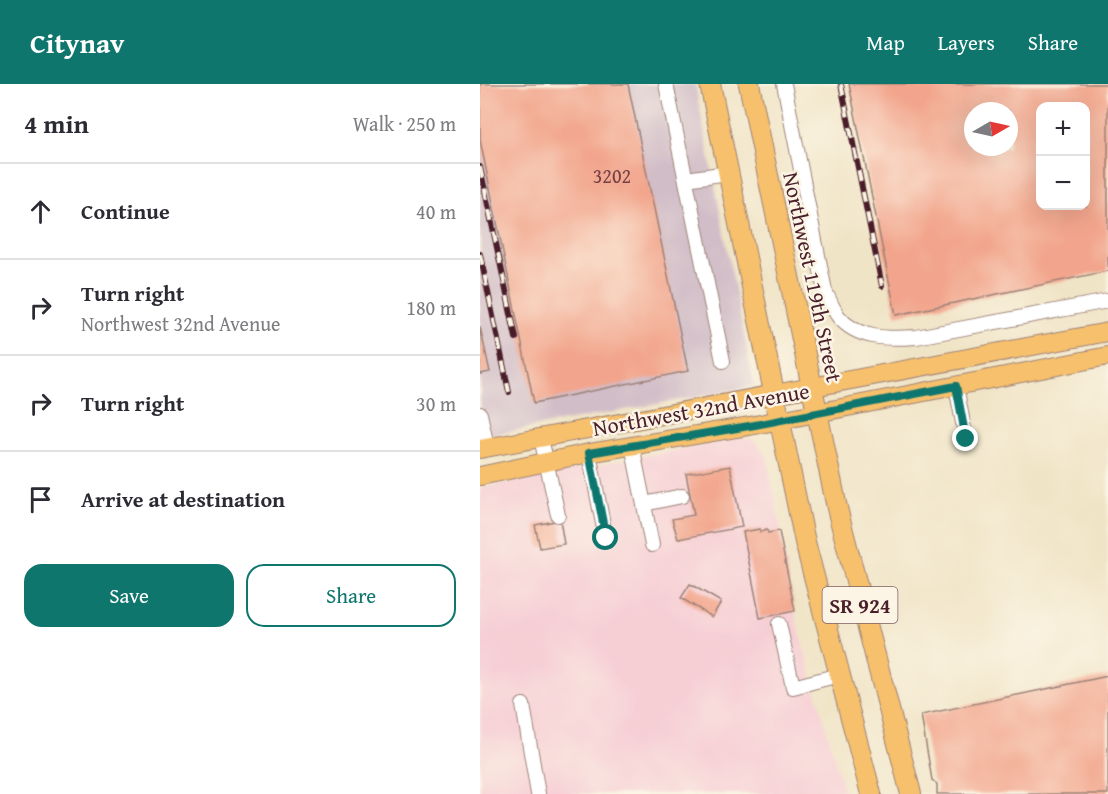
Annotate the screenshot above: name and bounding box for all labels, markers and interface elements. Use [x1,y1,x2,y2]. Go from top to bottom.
text: Citynav [30,22,124,63]
text: Map [866,27,905,58]
text: Layers [938,27,995,58]
text: Share [1028,27,1078,58]
north arrow [964,102,1018,156]
map controls [1036,102,1090,210]
button: + [1036,102,1090,156]
text: 4 min [24,104,89,143]
text: Walk · 250 m [353,109,456,138]
button: − [1036,156,1090,210]
house number: 3202 [593,161,631,190]
street label: Northwest 119th Street [775,169,851,385]
icon: ahead [24,195,57,228]
text: Continue [81,195,170,227]
text: 40 m [416,197,456,226]
text: Turn right [81,277,184,309]
icon: right [24,291,57,324]
text: 180 m [406,293,456,322]
text: Northwest 32nd Avenue [81,309,280,338]
street label: Northwest 32nd Avenue [590,374,812,444]
icon: right [24,387,57,420]
text: Turn right [81,387,184,419]
text: 30 m [416,389,456,418]
route end [952,425,978,451]
icon: arrive [24,483,57,516]
text: Arrive at destination [81,483,285,515]
route start [592,524,618,550]
button: Save [24,564,234,627]
button: Share [246,564,456,627]
road number: SR 924 [822,587,898,623]

